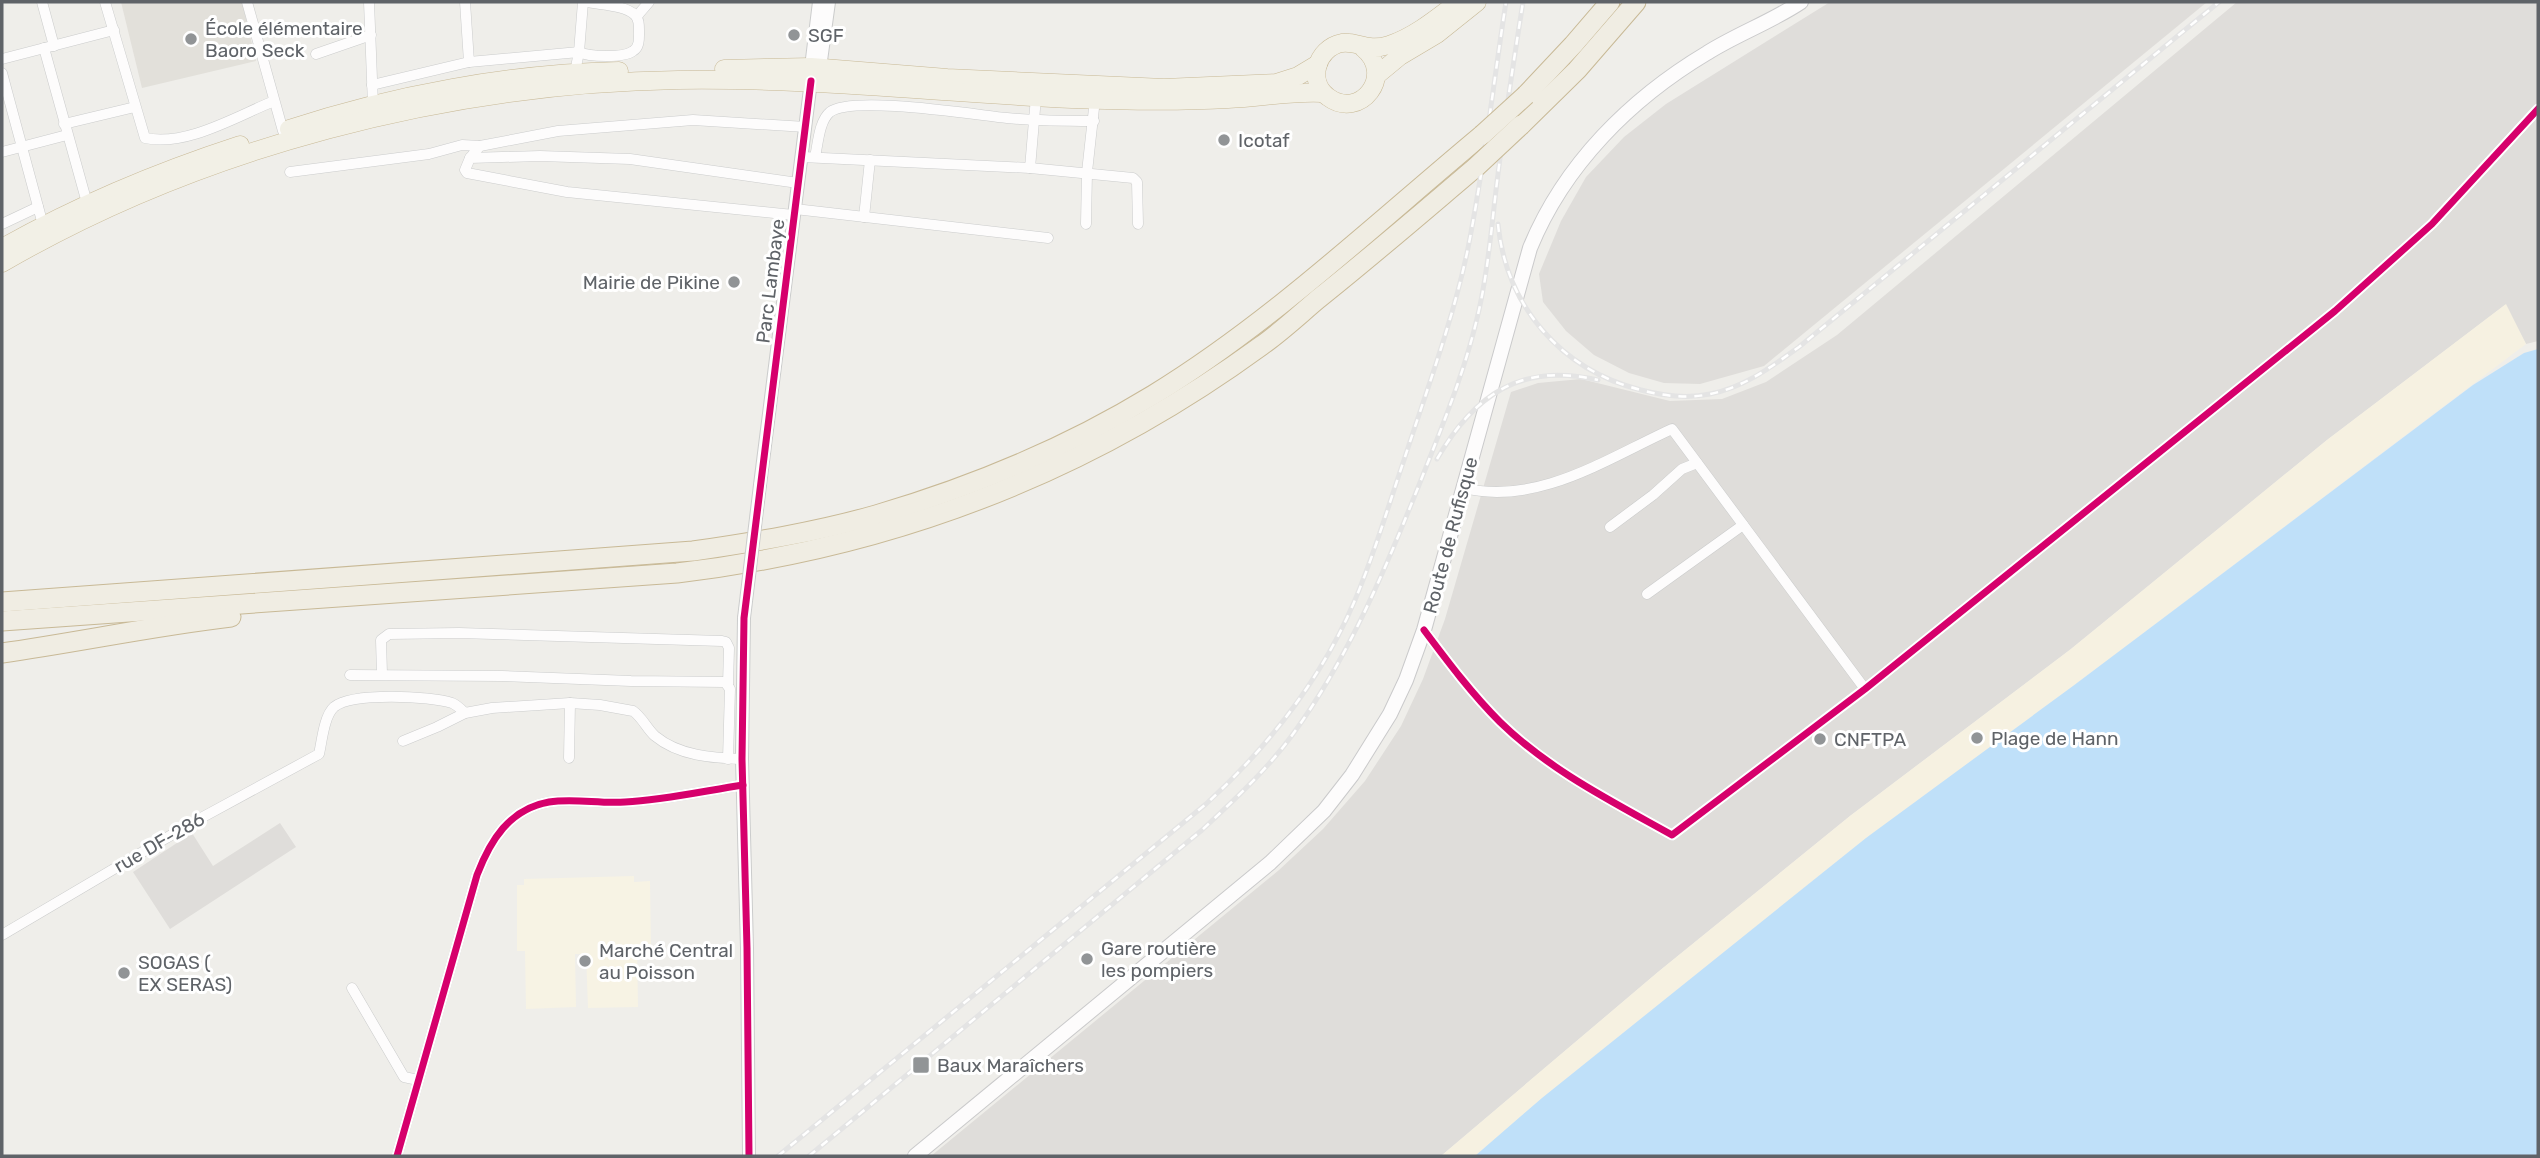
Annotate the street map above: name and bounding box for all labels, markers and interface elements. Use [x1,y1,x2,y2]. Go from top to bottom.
place label: École élémentaire Baoro Seck [205,17,363,62]
place label: SGF [808,24,844,47]
marker: SGF [786,27,802,43]
marker: École élémentaire Baoro Seck [183,31,199,47]
place label: Icotaf [1238,129,1290,152]
marker: Icotaf [1216,132,1232,148]
street label: Parc Lambaye [751,218,790,345]
place label: Mairie de Pikine [583,271,720,294]
marker: Mairie de Pikine [726,274,742,290]
street label: Route de Rufisque [1418,454,1482,616]
place label: Plage de Hann [1991,727,2119,750]
place label: CNFTPA [1834,728,1906,751]
marker: Plage de Hann [1969,730,1985,746]
marker: CNFTPA [1812,731,1828,747]
street label: rue DF-286 [110,807,209,878]
place label: Gare routière les pompiers [1101,937,1216,982]
place label: Marché Central au Poisson [599,939,733,984]
place label: SOGAS ( EX SERAS) [138,951,232,996]
marker: Gare routière les pompiers [1079,951,1095,967]
marker: Marché Central au Poisson [577,953,593,969]
marker: SOGAS ( EX SERAS) [116,965,132,981]
place label: Baux Maraîchers [937,1054,1084,1077]
marker: Baux Maraîchers [911,1055,931,1075]

